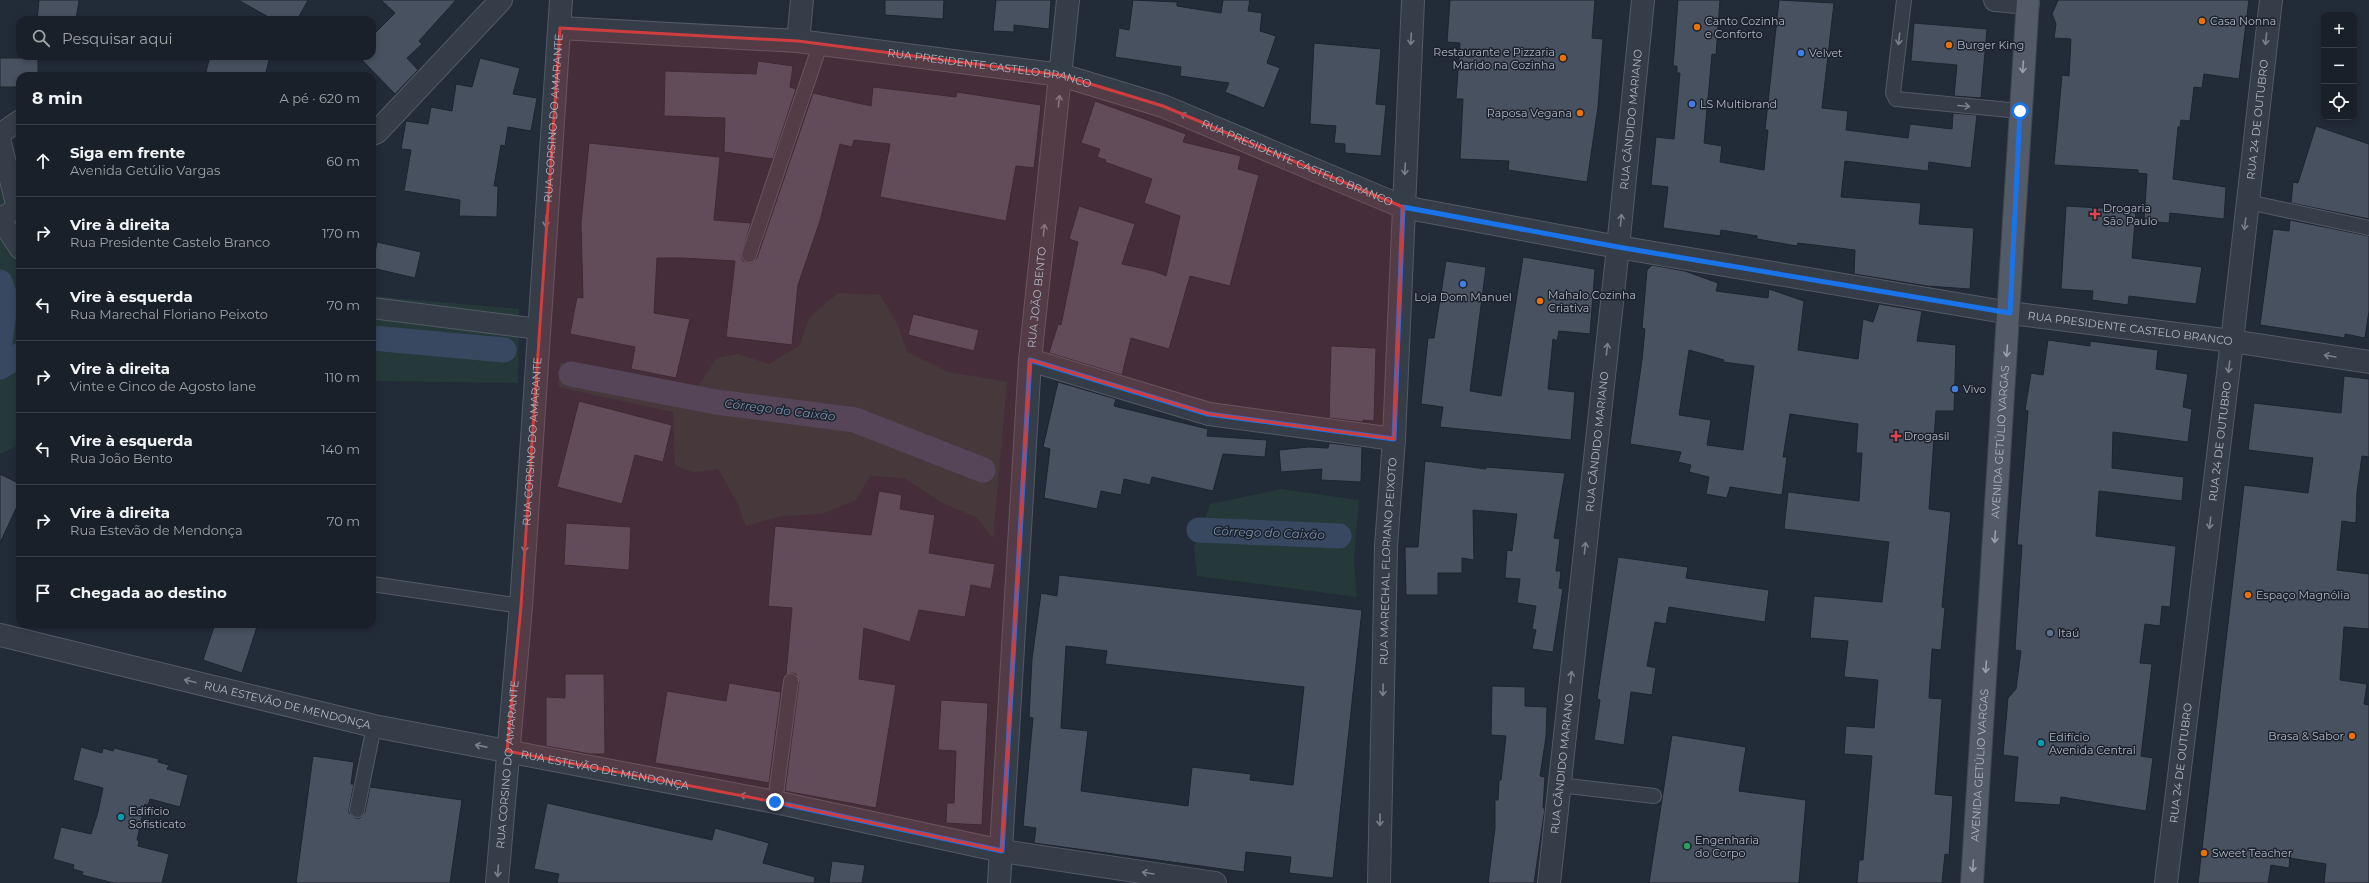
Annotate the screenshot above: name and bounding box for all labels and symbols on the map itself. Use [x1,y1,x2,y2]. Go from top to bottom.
place label: Canto Cozinha e Conforto [1705,14,1785,41]
place label: Casa Nonna [2210,14,2276,28]
marker: Casa Nonna [2197,16,2207,26]
marker: Canto Cozinha e Conforto [1692,22,1702,32]
one-way arrow [1408,32,1415,45]
one-way arrow [1895,32,1903,45]
one-way arrow [2262,32,2270,45]
street label: RUA CORSINO DO AMARANTE [541,33,566,203]
place label: Burger King [1957,38,2024,52]
marker: Burger King [1944,40,1954,50]
place label: Restaurante e Pizzaria Marido na Cozinha [1433,45,1555,72]
street label: RUA PRESIDENTE CASTELO BRANCO [887,46,1093,91]
place label: Velvet [1809,46,1843,60]
street label: RUA CÂNDIDO MARIANO [1617,48,1645,190]
marker: Velvet [1796,48,1806,58]
marker: Restaurante e Pizzaria Marido na Cozinha [1558,53,1568,63]
street label: RUA 24 DE OUTUBRO [2244,59,2271,180]
one-way arrow [2020,60,2027,73]
one-way arrow [1055,94,1062,107]
place label: LS Multibrand [1700,97,1777,111]
marker: LS Multibrand [1687,99,1697,109]
one-way arrow [1957,102,1970,110]
route start [2011,102,2029,120]
place label: Raposa Vegana [1487,106,1572,120]
marker: Raposa Vegana [1575,108,1585,118]
one-way arrow [1181,112,1193,119]
street label: RUA PRESIDENTE CASTELO BRANCO [1200,116,1395,209]
one-way arrow [1401,162,1408,175]
place label: Drogaria São Paulo [2103,201,2158,228]
marker: Drogaria São Paulo [2090,209,2100,219]
one-way arrow [543,214,550,227]
one-way arrow [1617,214,1625,227]
one-way arrow [2241,217,2249,230]
one-way arrow [1040,224,1048,237]
street label: RUA JOÃO BENTO [1024,246,1049,349]
marker: Loja Dom Manuel [1458,279,1468,289]
place label: Mahalo Cozinha Criativa [1548,288,1636,315]
place label: Loja Dom Manuel [1414,290,1512,304]
marker: Mahalo Cozinha Criativa [1535,296,1545,306]
street label: RUA PRESIDENTE CASTELO BRANCO [2027,308,2234,348]
one-way arrow [1603,343,1611,356]
one-way arrow [2004,345,2011,358]
one-way arrow [2324,352,2337,360]
street label: RUA CORSINO DO AMARANTE [519,357,544,526]
one-way arrow [2225,360,2233,373]
street label: AVENIDA GETÚLIO VARGAS [1988,365,2012,519]
street label: RUA CÂNDIDO MARIANO [1582,371,1611,513]
street label: RUA 24 DE OUTUBRO [2206,380,2234,502]
place label: Vivo [1963,382,1986,396]
marker: Vivo [1950,384,1960,394]
water label: Córrego do Caixão [724,395,837,424]
place label: Drogasil [1904,429,1950,443]
marker: Drogasil [1891,431,1901,441]
street label: RUA MARECHAL FLORIANO PEIXOTO [1377,457,1400,665]
one-way arrow [2206,517,2213,530]
water label: Córrego do Caixão [1213,523,1326,542]
one-way arrow [1991,530,1998,543]
one-way arrow [522,539,529,552]
one-way arrow [1581,542,1589,555]
place label: Espaço Magnólia [2256,588,2350,602]
marker: Espaço Magnólia [2243,590,2253,600]
place label: Itaú [2058,626,2079,640]
marker: Itaú [2045,628,2055,638]
one-way arrow [1983,660,1990,673]
one-way arrow [1567,671,1575,684]
one-way arrow [184,677,197,684]
street label: RUA ESTEVÃO DE MENDONÇA [203,678,372,732]
street label: RUA CORSINO DO AMARANTE [493,680,522,849]
one-way arrow [1379,683,1387,696]
street label: AVENIDA GETÚLIO VARGAS [1968,688,1991,842]
street label: RUA CÂNDIDO MARIANO [1547,693,1577,835]
street label: RUA 24 DE OUTUBRO [2166,702,2195,824]
place label: Brasa & Sabor [2268,729,2344,743]
place label: Edifício Avenida Central [2049,730,2136,757]
marker: Brasa & Sabor [2347,731,2357,741]
marker: Edifício Avenida Central [2036,738,2046,748]
one-way arrow [475,742,488,750]
street label: RUA ESTEVÃO DE MENDONÇA [520,747,690,793]
one-way arrow [740,792,753,800]
route end [766,793,784,811]
place label: Edifício Sofisticato [129,804,186,831]
marker: Edifício Sofisticato [116,812,126,822]
one-way arrow [1376,813,1384,826]
place label: Engenharia do Corpo [1695,833,1759,860]
marker: Engenharia do Corpo [1682,841,1692,851]
place label: Sweet Teacher [2212,846,2292,860]
marker: Sweet Teacher [2199,848,2209,858]
one-way arrow [1970,859,1977,872]
one-way arrow [494,864,501,877]
one-way arrow [1142,869,1155,877]

